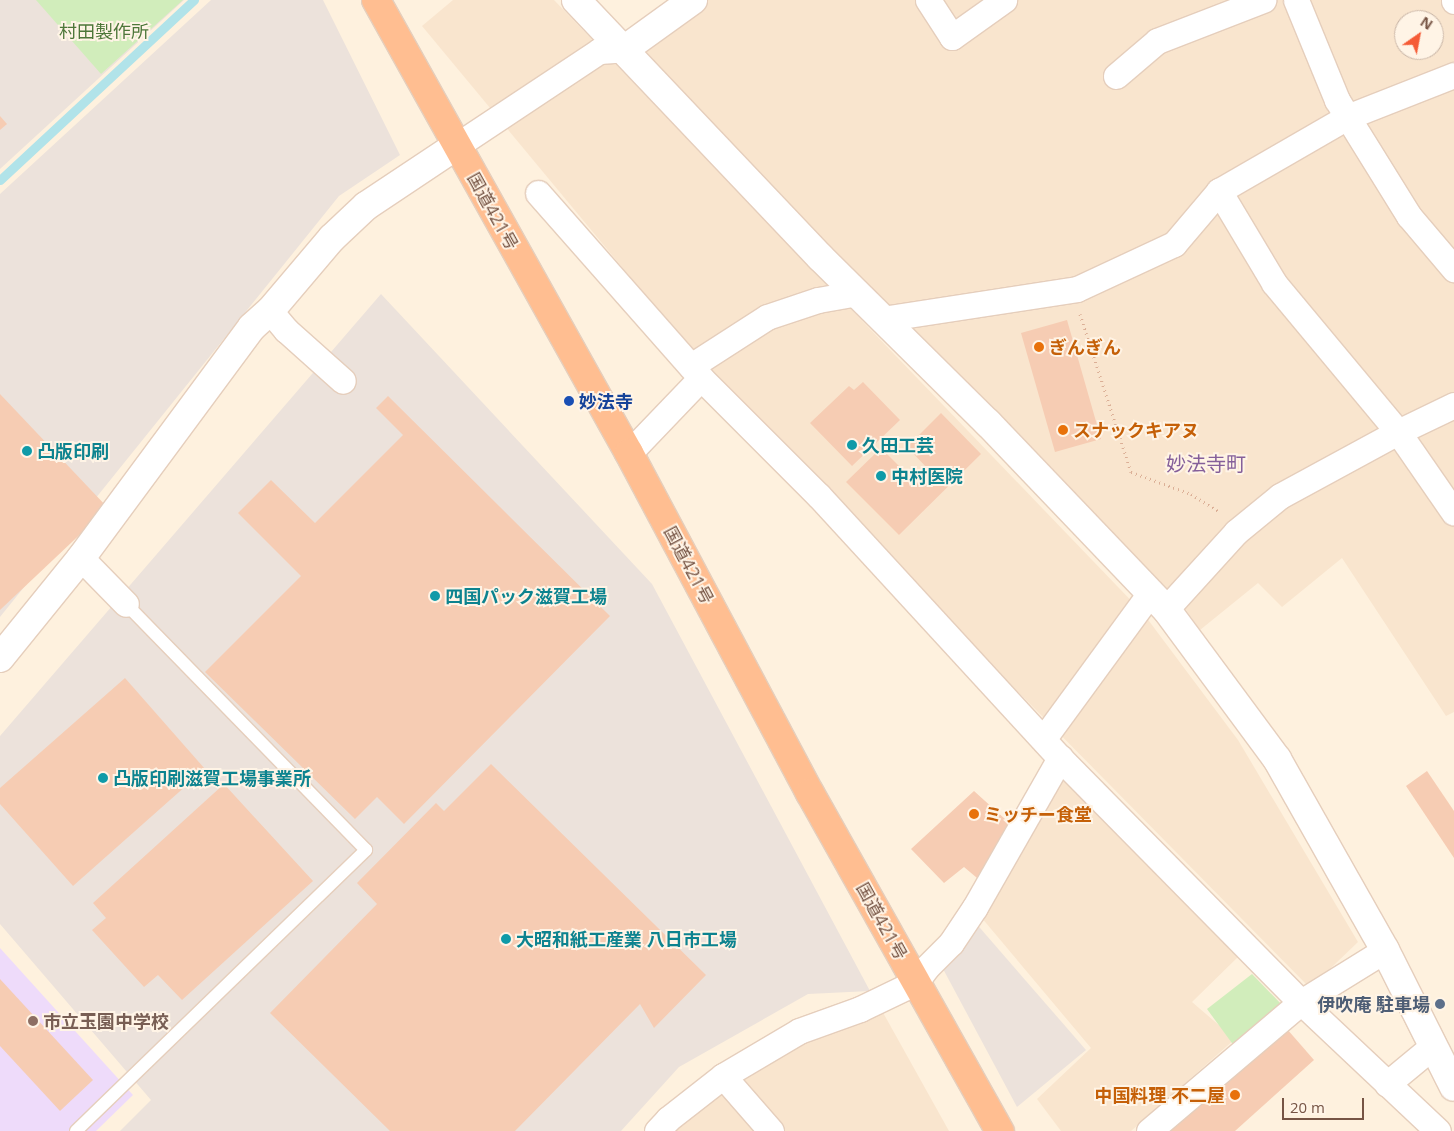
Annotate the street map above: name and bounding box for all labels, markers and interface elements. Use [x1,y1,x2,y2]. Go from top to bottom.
north arrow [1394,10,1444,60]
text: N [1417,12,1437,34]
park label: 村田製作所 [59,20,149,42]
street label: 国道421号 [463,169,523,253]
place label: ぎんぎん [1049,336,1121,358]
marker: ぎんぎん [1033,341,1045,353]
place label: 妙法寺 [579,390,633,412]
marker: 妙法寺 [563,395,575,407]
place label: スナックキアヌ [1073,419,1199,441]
marker: スナックキアヌ [1057,424,1069,436]
place label: 久田工芸 [862,434,934,456]
marker: 久田工芸 [846,439,858,451]
place label: 凸版印刷 [37,440,109,462]
marker: 凸版印刷 [21,445,33,457]
district label: 妙法寺町 [1166,451,1246,475]
place label: 中村医院 [891,465,963,487]
marker: 中村医院 [875,470,887,482]
street label: 国道421号 [660,522,718,608]
place label: 四国パック滋賀工場 [445,585,607,607]
marker: 四国パック滋賀工場 [429,590,441,602]
place label: 凸版印刷滋賀工場事業所 [113,767,311,789]
marker: 凸版印刷滋賀工場事業所 [97,772,109,784]
place label: ミッチー食堂 [984,803,1092,825]
marker: ミッチー食堂 [968,808,980,820]
street label: 国道421号 [852,879,912,963]
place label: 大昭和紙工産業 八日市工場 [516,928,737,950]
marker: 大昭和紙工産業 八日市工場 [500,933,512,945]
place label: 伊吹庵 駐車場 [1317,993,1430,1015]
marker: 伊吹庵 駐車場 [1434,998,1446,1010]
place label: 市立玉園中学校 [43,1010,169,1032]
marker: 市立玉園中学校 [27,1015,39,1027]
place label: 中国料理 不二屋 [1094,1084,1225,1106]
scale bar [1284,1088,1366,1120]
marker: 中国料理 不二屋 [1229,1089,1241,1101]
text: 20 m [1290,1097,1325,1117]

